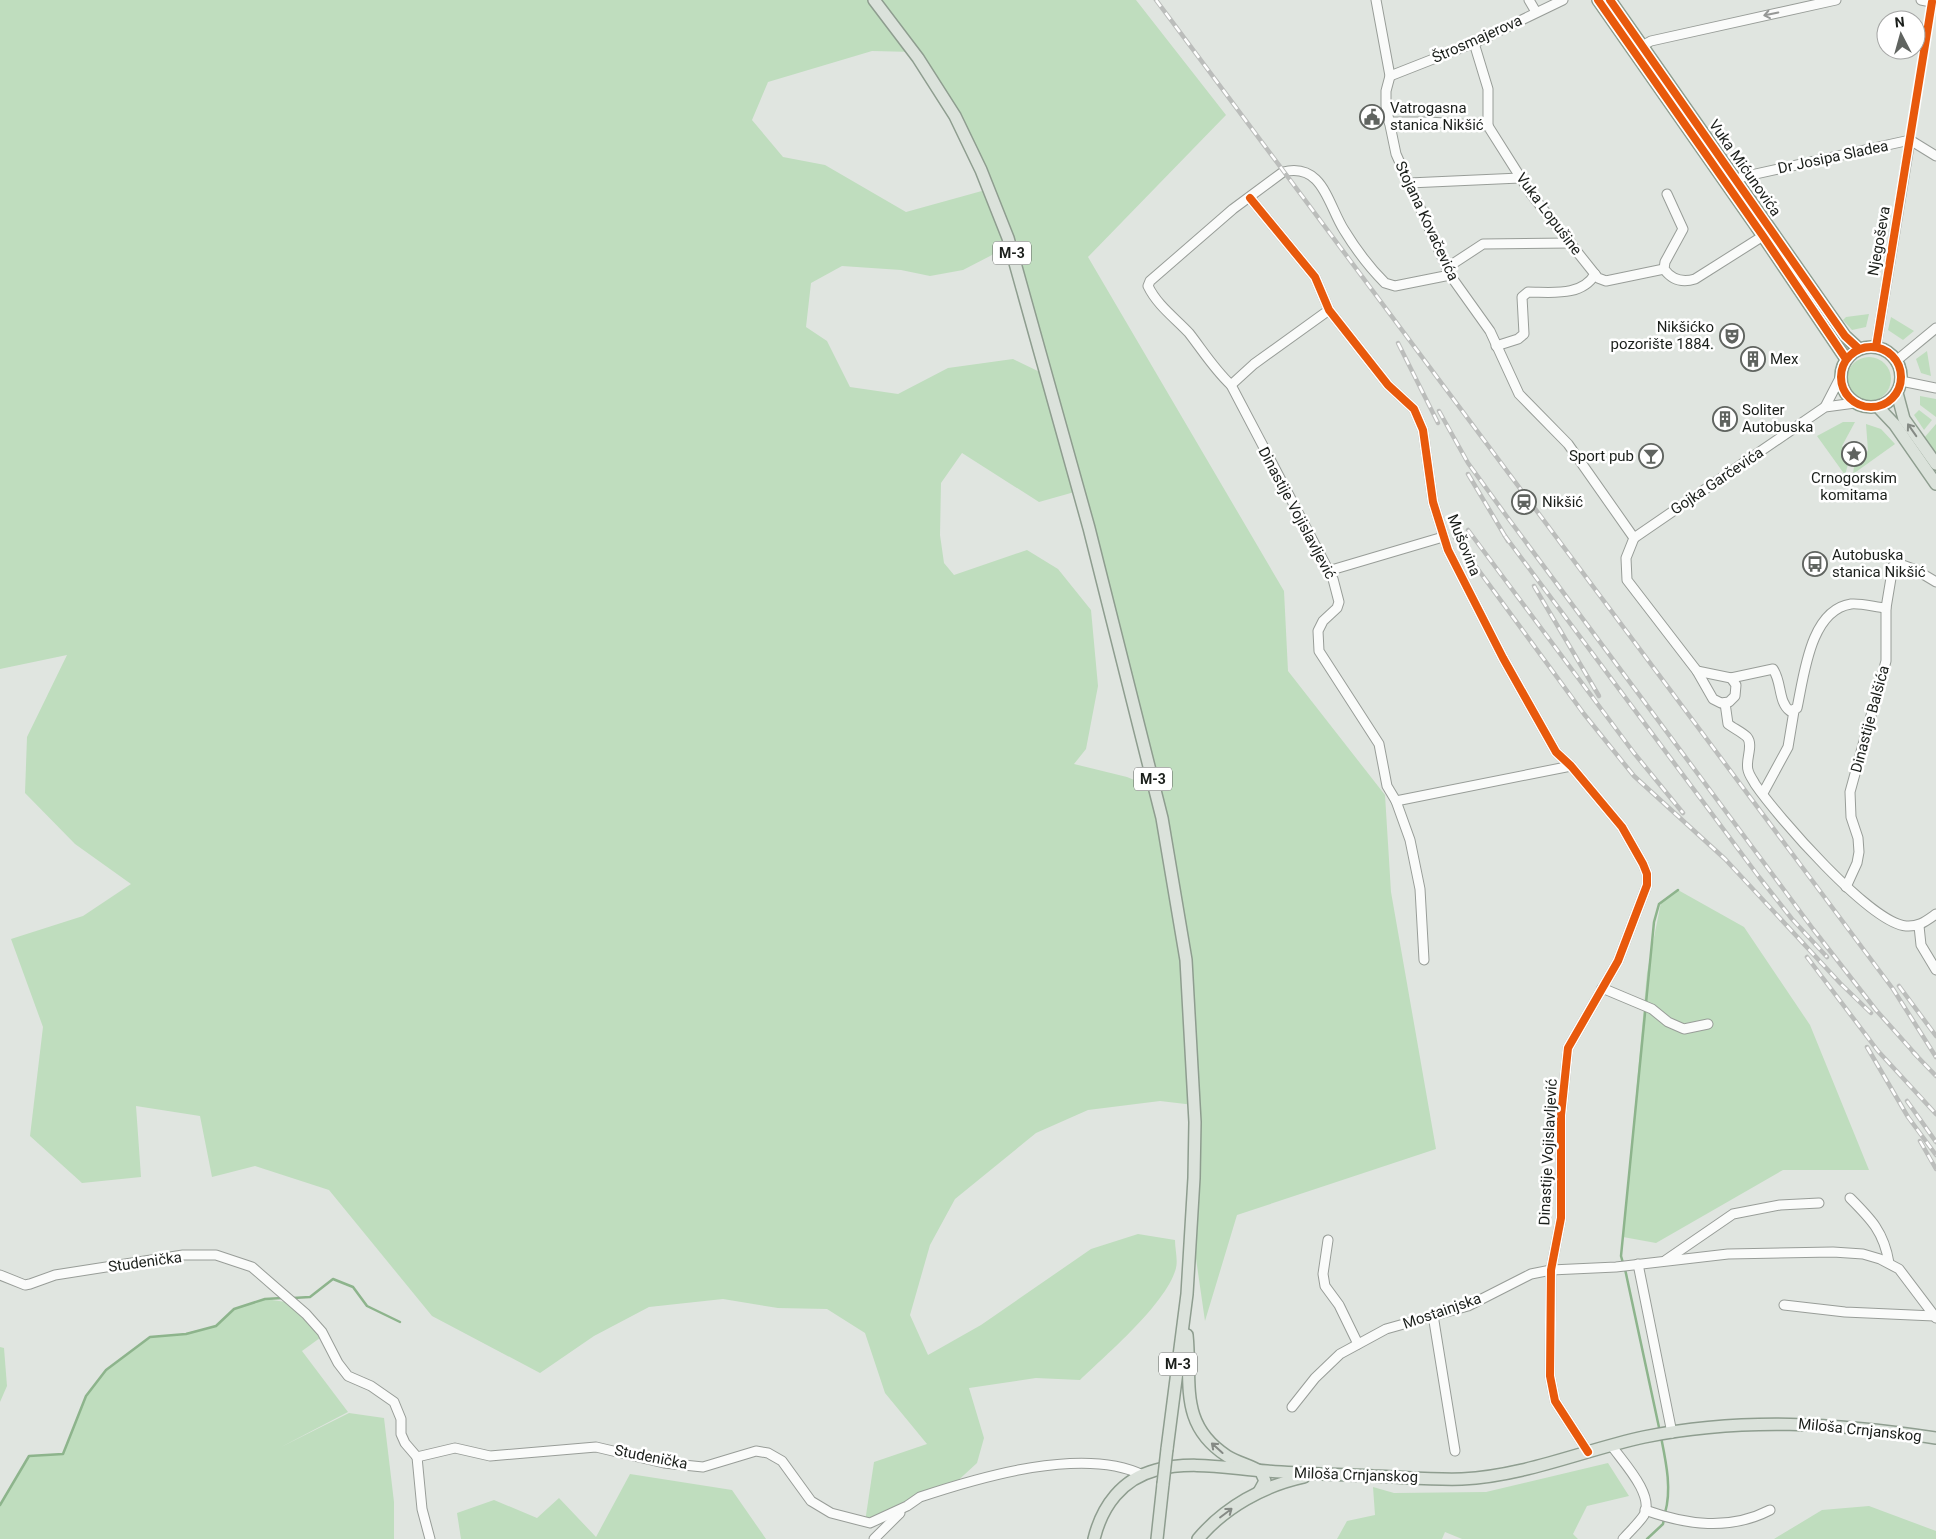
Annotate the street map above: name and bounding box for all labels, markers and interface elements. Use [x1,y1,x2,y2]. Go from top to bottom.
one-way arrow [1764,10,1780,19]
north arrow [1876,10,1926,60]
street label: Štrosmajerova [1429,11,1525,67]
text: N [1894,14,1905,31]
place label: Vatrogasna stanica Nikšić [1390,99,1484,134]
public building icon: Vatrogasna stanica Nikšić [1359,104,1385,130]
street label: Vuka Mićunovića [1705,116,1785,220]
street label: Dr Josipa Sladea [1776,137,1890,177]
street label: Stojana Kovačevića [1391,158,1463,284]
street label: Vuka Lopušine [1512,169,1586,259]
street label: Njegoševa [1864,205,1894,277]
road number: M-3 [993,242,1031,264]
place label: Nikšićko pozorište 1884. [1611,318,1714,353]
theatre icon: Nikšićko pozorište 1884. [1719,323,1745,349]
building icon: Mex [1740,346,1766,372]
place label: Mex [1770,350,1799,368]
place label: Soliter Autobuska [1742,401,1813,436]
building icon: Soliter Autobuska [1712,406,1738,432]
one-way arrow [1907,424,1917,438]
place icon: Crnogorskim komitama [1841,441,1867,467]
bar icon: Sport pub [1638,443,1664,469]
street label: Gojka Garčevića [1667,443,1767,519]
street label: Dinastije Vojislavljević [1255,444,1340,582]
place label: Sport pub [1569,447,1634,465]
place label: Crnogorskim komitama [1811,469,1897,504]
station icon: Nikšić [1511,489,1537,515]
place label: Nikšić [1542,493,1583,511]
street label: Mušovina [1443,512,1485,578]
place label: Autobuska stanica Nikšić [1832,546,1926,581]
bus stop icon: Autobuska stanica Nikšić [1802,551,1828,577]
street label: Dinastije Balšića [1847,664,1893,774]
road number: M-3 [1134,768,1172,791]
street label: Dinastije Vojislavljević [1535,1078,1561,1226]
street label: Studenička [107,1248,183,1276]
street label: Mostainjska [1401,1289,1483,1333]
road number: M-3 [1159,1352,1197,1376]
street label: Miloša Crnjanskog [1797,1415,1923,1445]
street label: Studenička [613,1441,689,1473]
one-way arrow [1210,1442,1223,1454]
street label: Miloša Crnjanskog [1294,1464,1418,1486]
one-way arrow [1219,1507,1232,1518]

